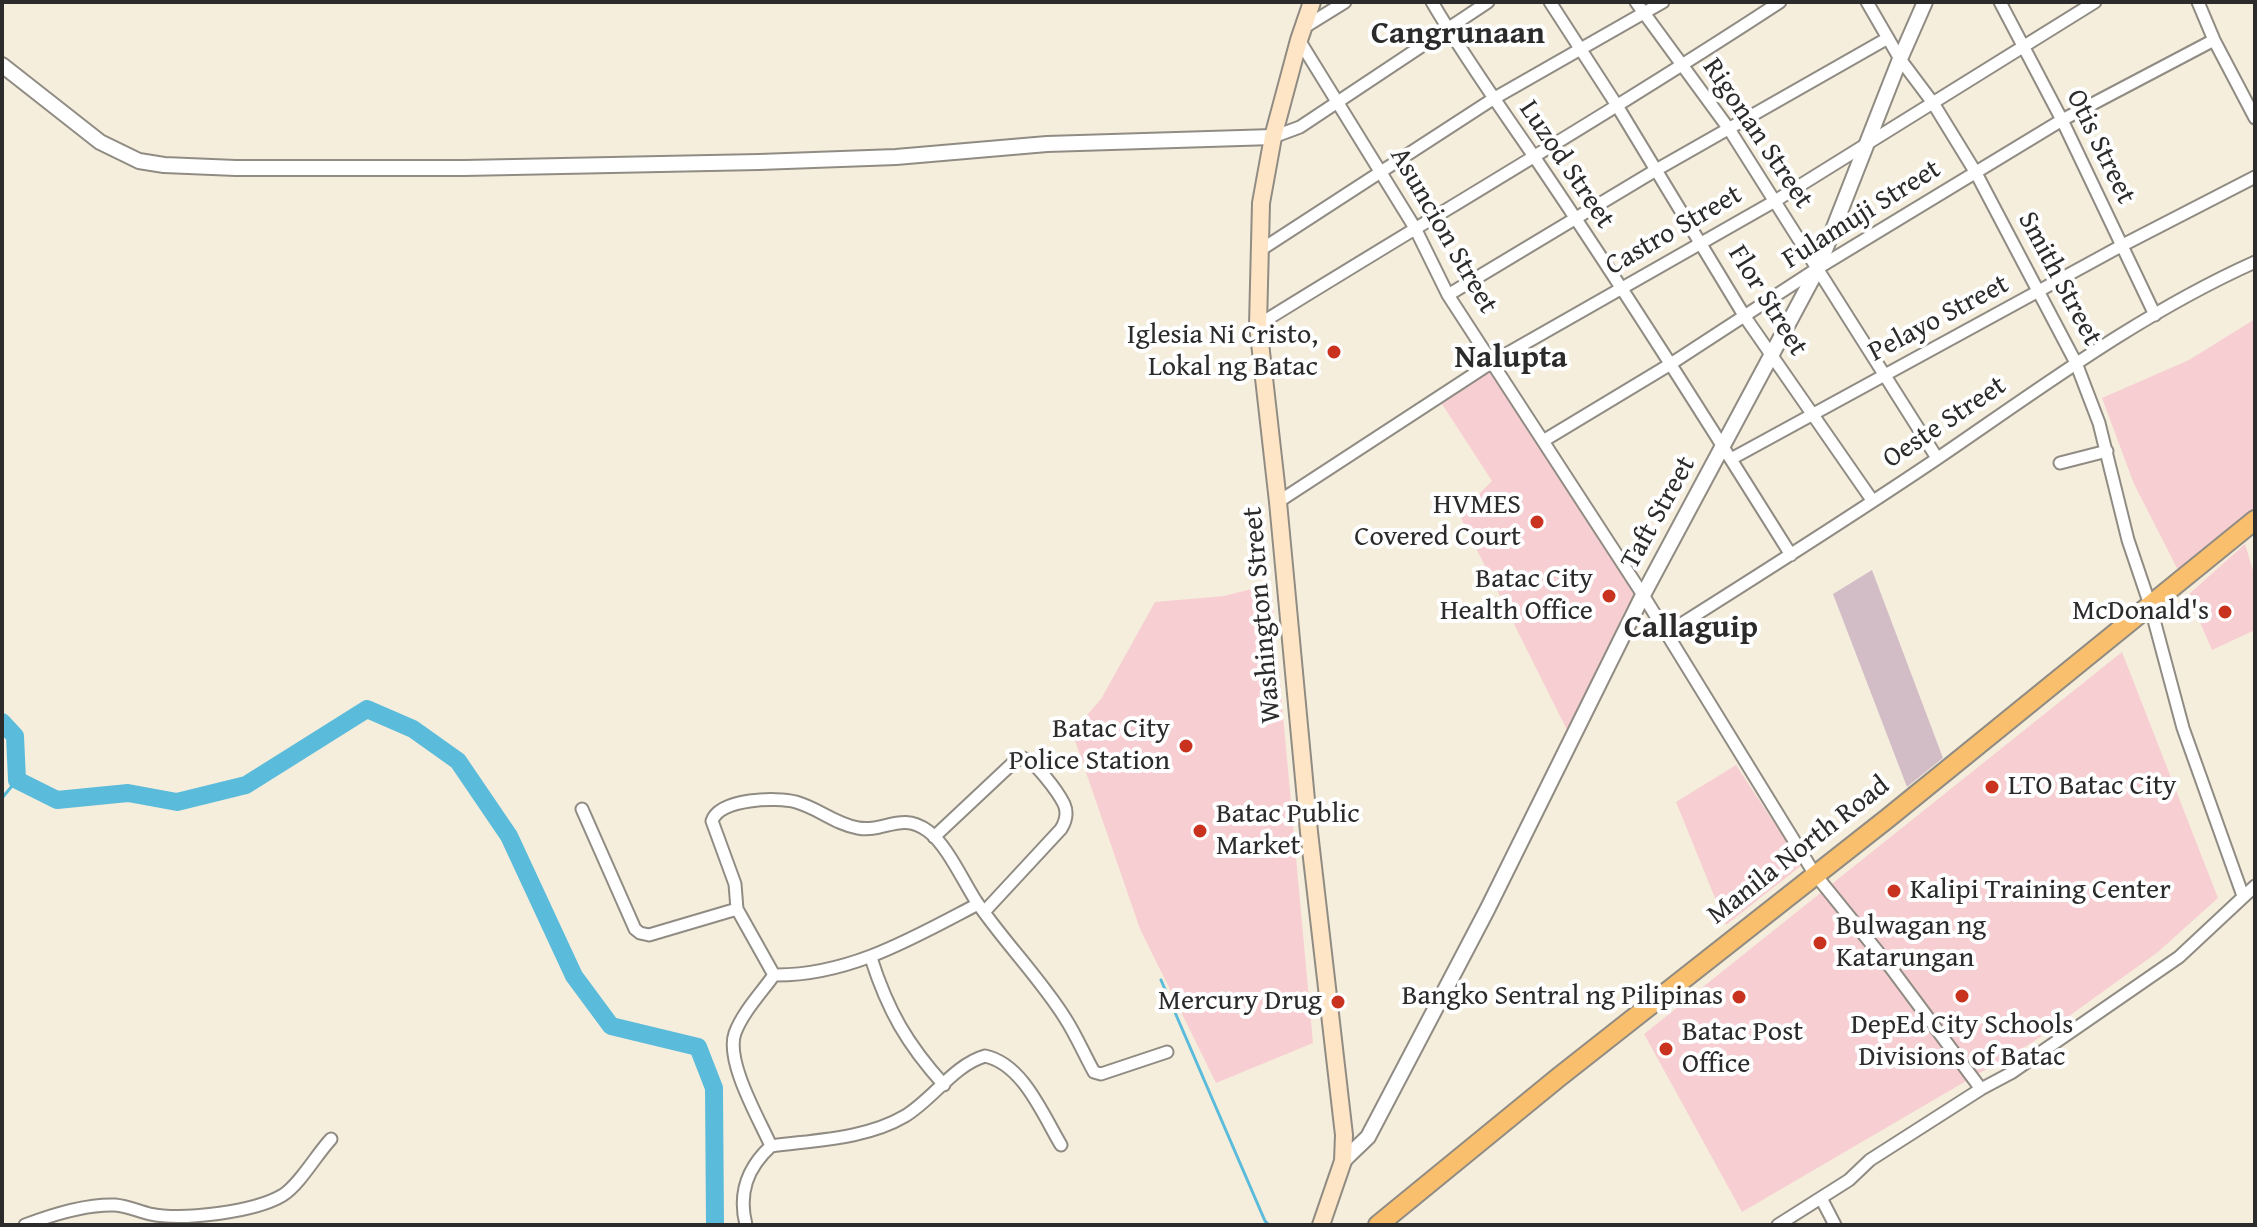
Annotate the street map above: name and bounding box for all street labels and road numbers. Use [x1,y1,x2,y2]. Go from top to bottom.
street label: Rigonan Street [1694,53,1820,215]
street label: Otis Street [2058,84,2142,210]
street label: Luzod Street [1511,95,1621,235]
street label: Asuncion Street [1382,142,1504,320]
street label: Fulamuji Street [1777,153,1947,277]
street label: Castro Street [1600,178,1748,284]
street label: Smith Street [2010,206,2108,352]
street label: Flor Street [1720,239,1814,363]
street label: Pelayo Street [1863,268,2015,370]
street label: Oeste Street [1877,370,2013,476]
street label: Taft Street [1614,451,1704,575]
street label: Washington Street [1237,505,1289,725]
street label: Manila North Road [1701,770,1897,932]

